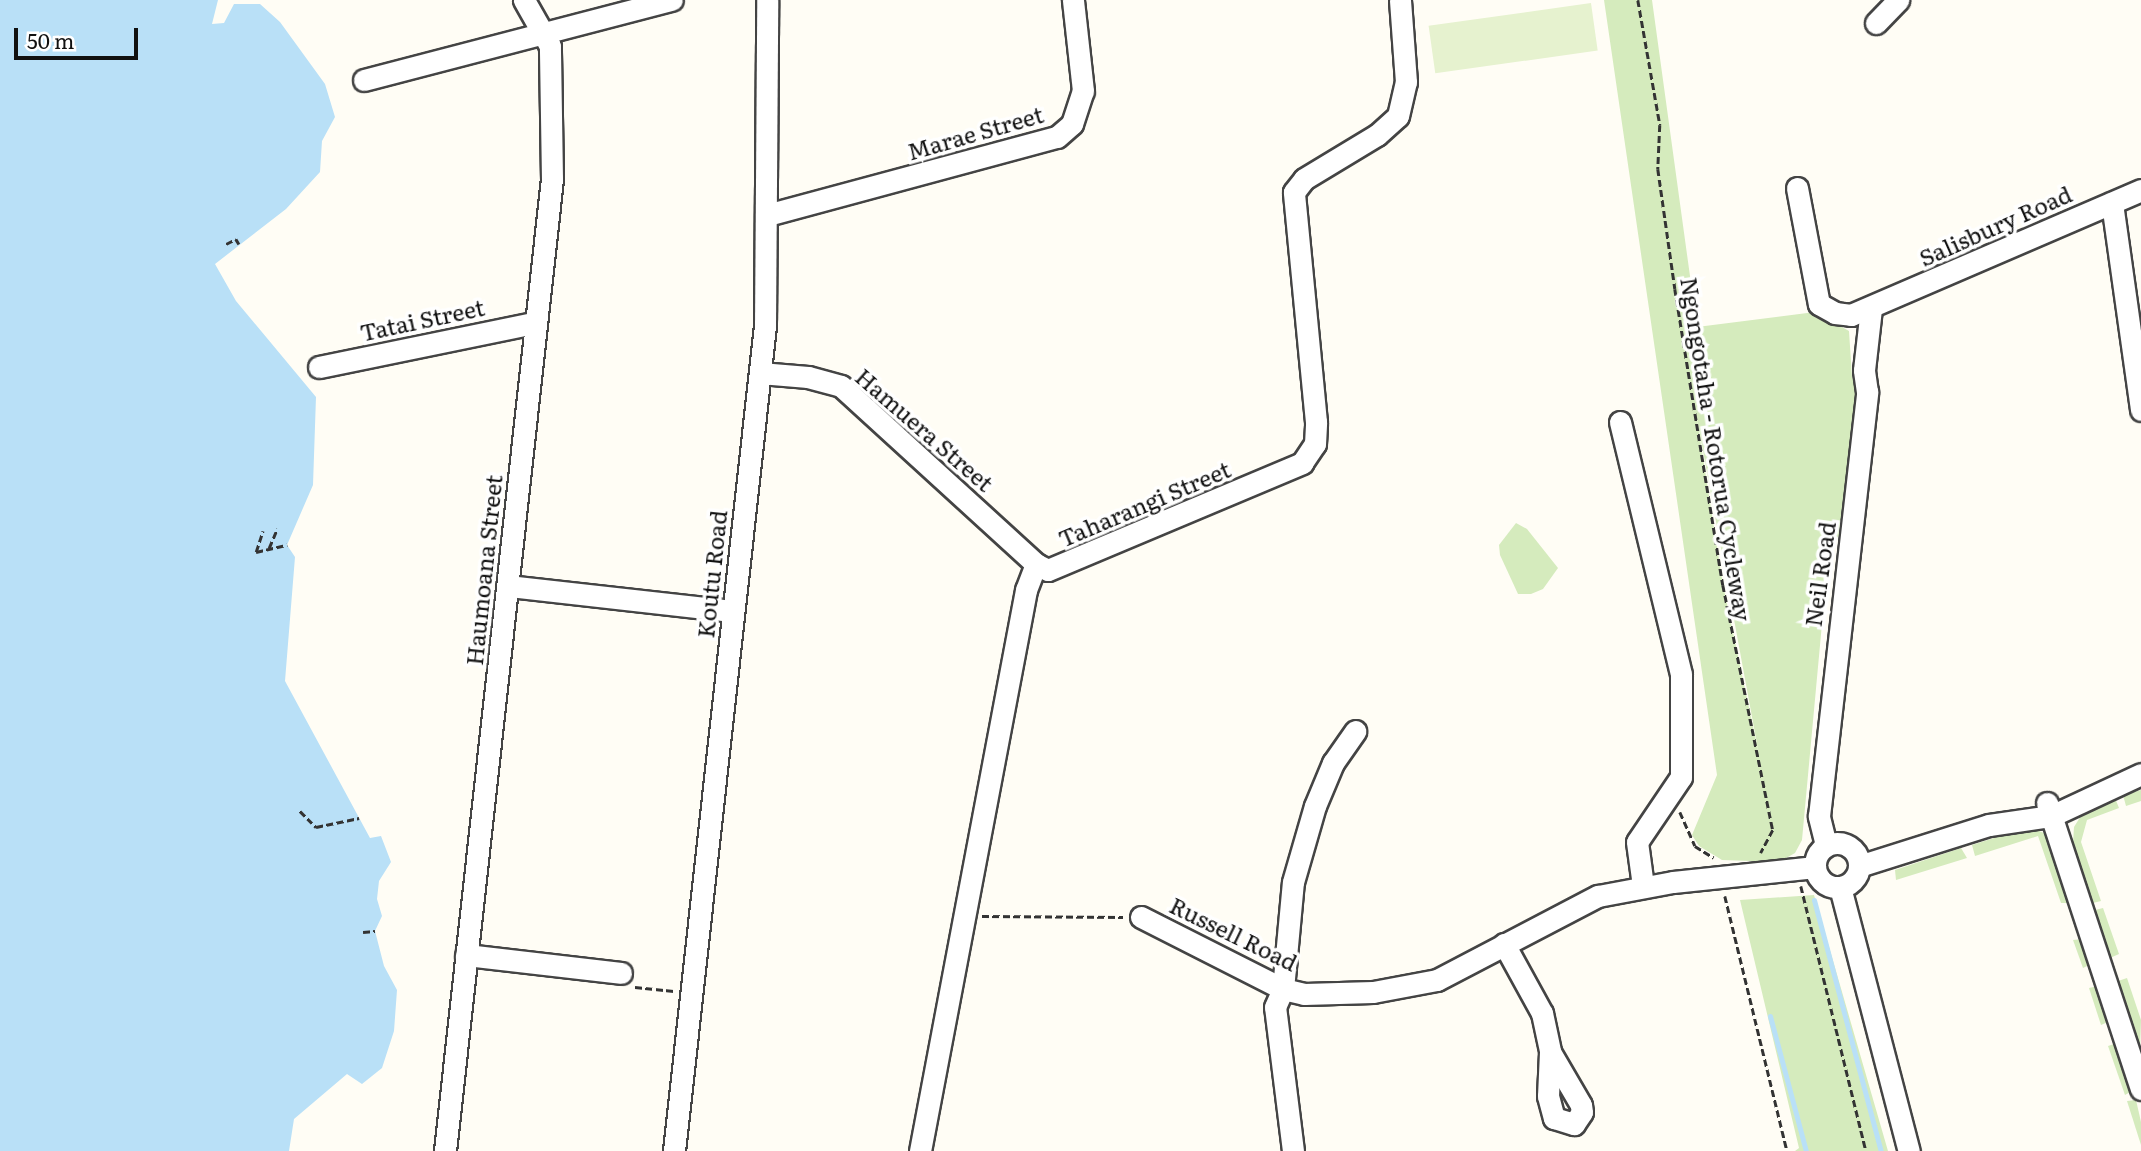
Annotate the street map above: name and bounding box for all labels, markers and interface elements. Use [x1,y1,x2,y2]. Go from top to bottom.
scale bar [18,14,142,58]
text: 50 m [27,24,74,55]
street label: Marae Street [904,99,1046,165]
street label: Salisbury Road [1914,179,2076,271]
street label: Ngongotaha - Rotorua Cycleway [1676,275,1758,623]
street label: Tatai Street [357,292,487,346]
street label: Hamuera Street [851,362,999,496]
street label: Taharangi Street [1054,454,1234,552]
street label: Haumoana Street [459,473,507,667]
street label: Koutu Road [691,509,731,639]
street label: Neil Road [1798,520,1840,628]
street label: Russell Road [1166,890,1302,976]

